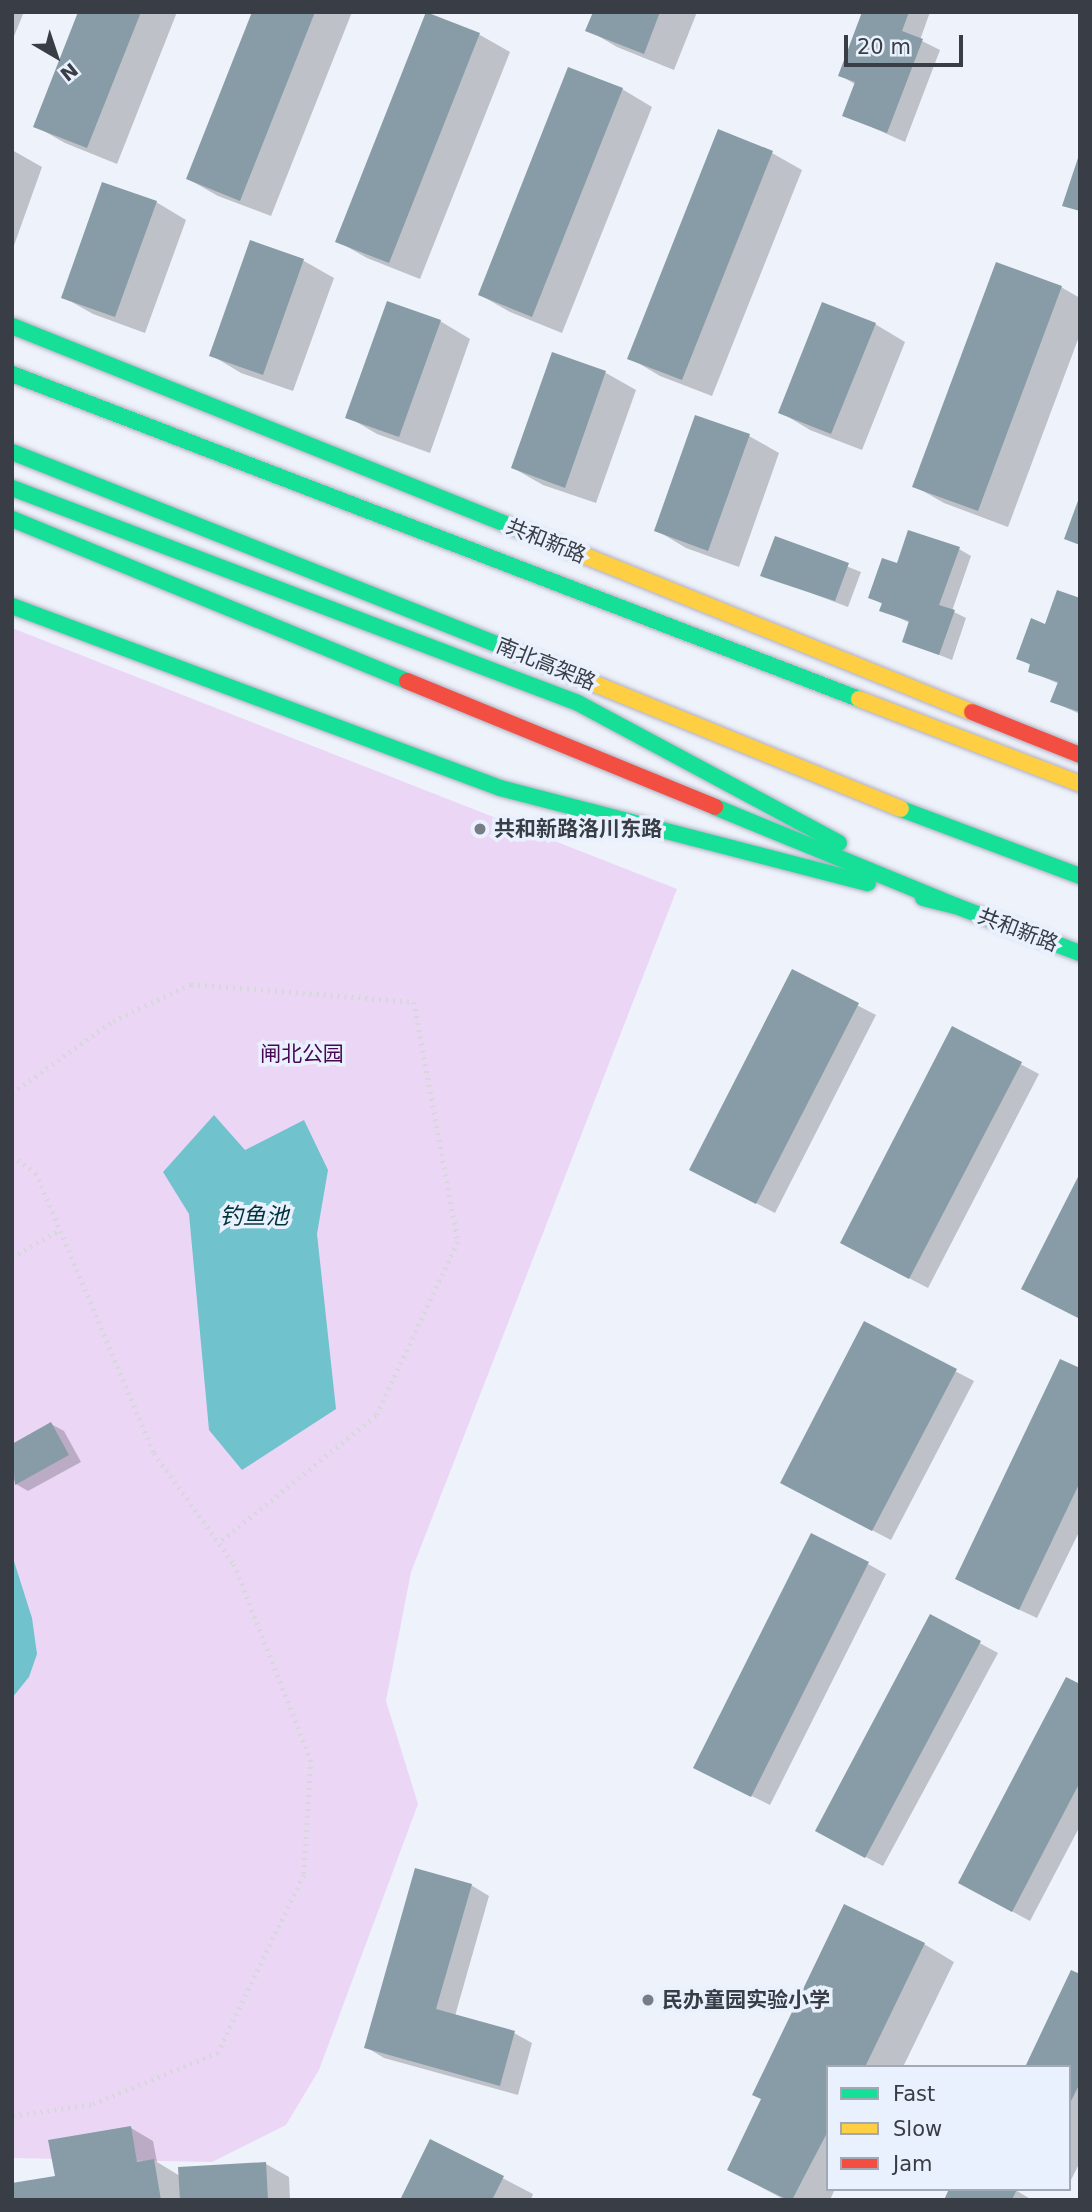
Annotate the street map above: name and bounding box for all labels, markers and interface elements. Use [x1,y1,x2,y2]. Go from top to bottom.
north arrow [21,21,91,91]
scale bar [847,21,966,65]
text: 20 m [857,35,911,59]
text: N [56,59,82,86]
street label: 共和新路 [502,514,590,568]
street label: 南北高架路 [493,633,599,695]
place label: 共和新路洛川东路 [494,816,662,842]
marker: 共和新路洛川东路 [472,821,488,837]
street label: 共和新路 [974,903,1062,957]
park label: 闸北公园 [260,1041,344,1067]
water label: 钓鱼池 [220,1202,288,1230]
place label: 民办童园实验小学 [662,1987,830,2013]
marker: 民办童园实验小学 [640,1992,656,2008]
legend [826,2065,1071,2191]
text: Fast [893,2082,935,2106]
text: Slow [893,2117,942,2141]
text: Jam [893,2152,933,2176]

